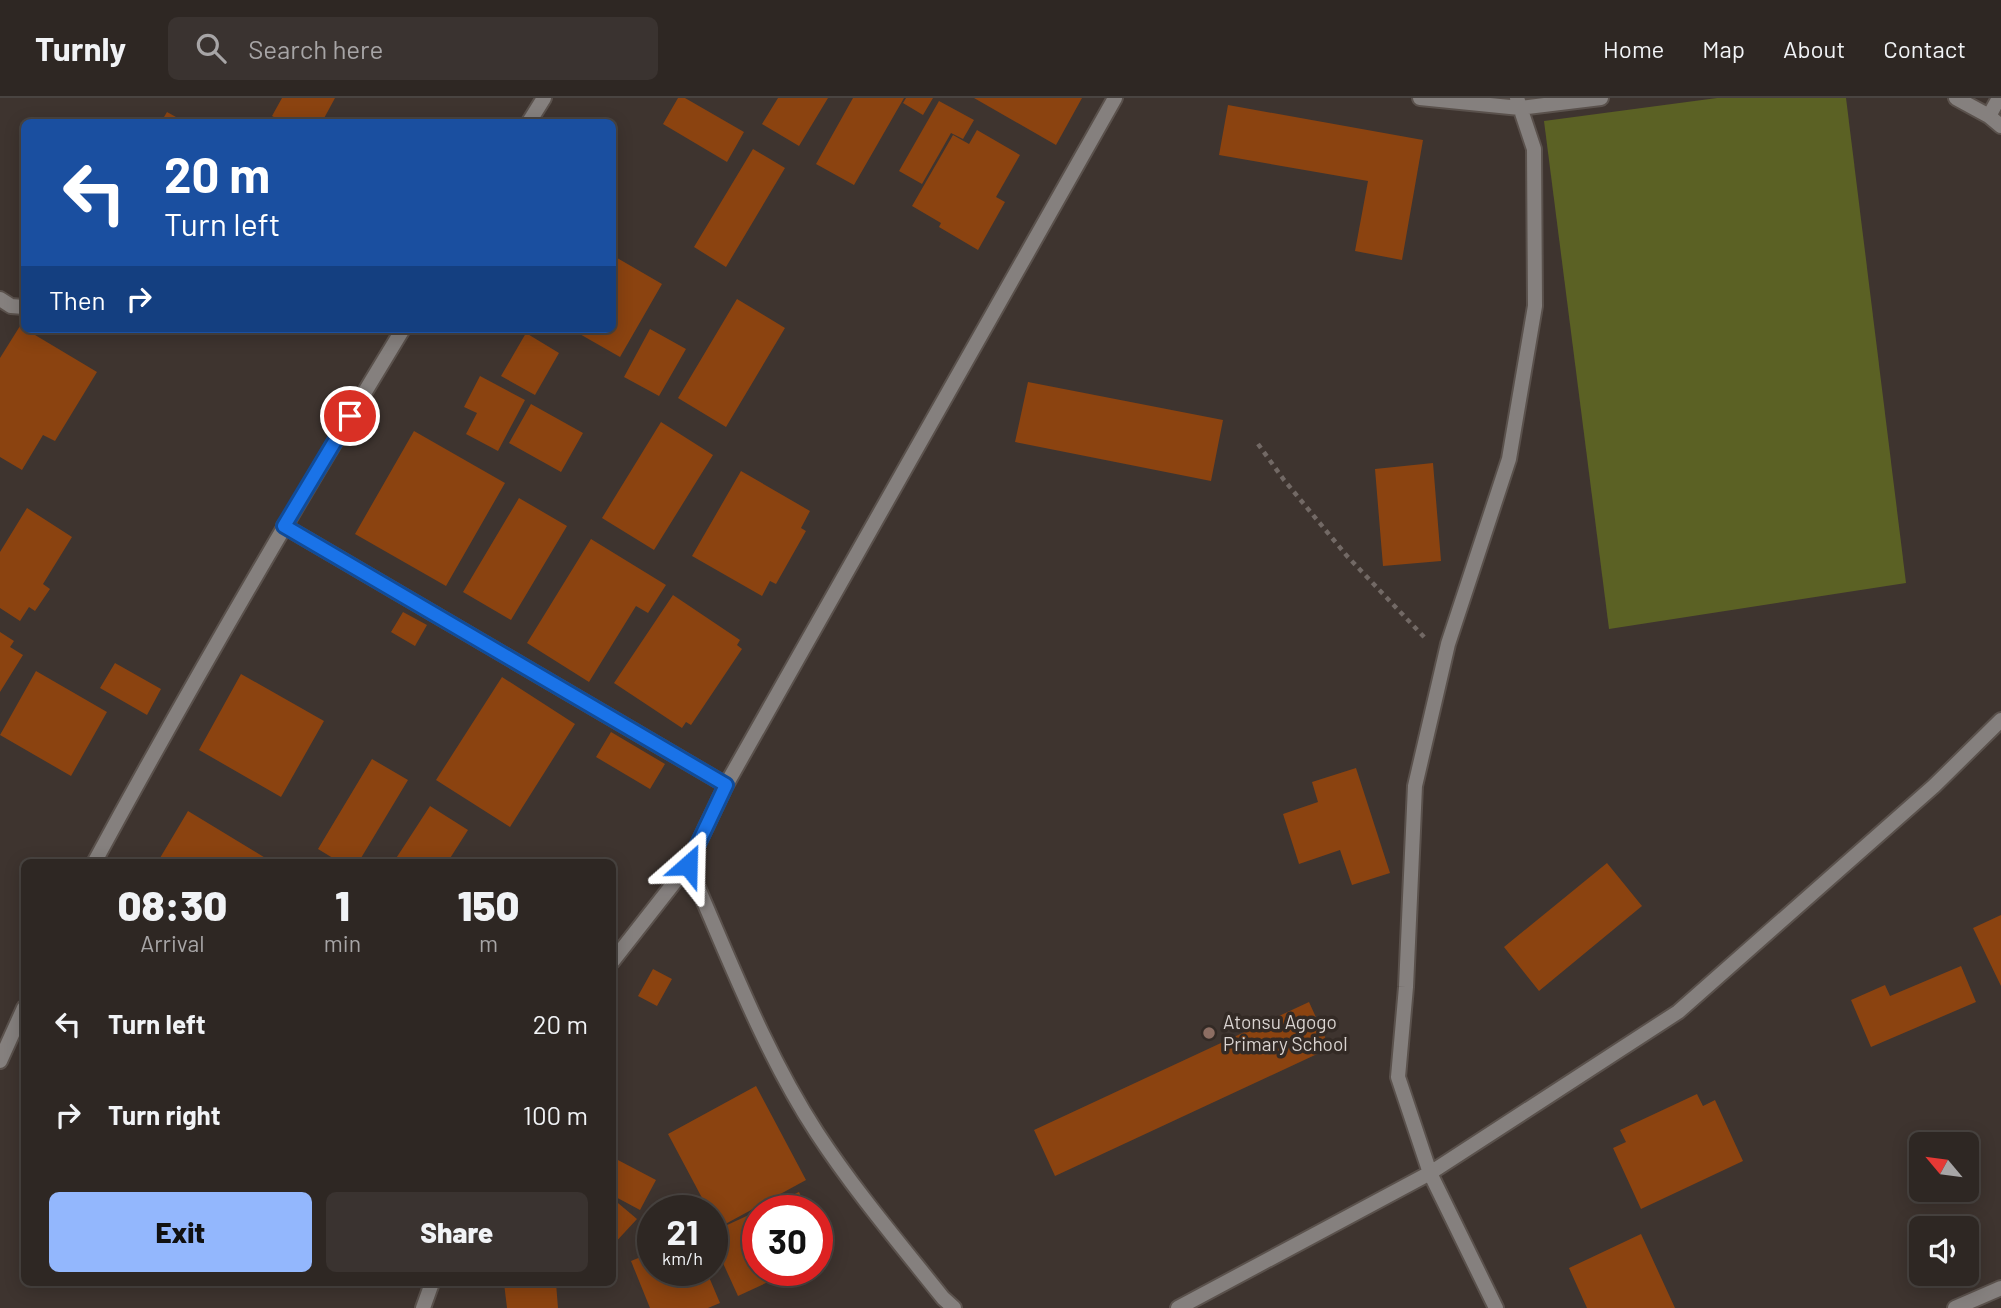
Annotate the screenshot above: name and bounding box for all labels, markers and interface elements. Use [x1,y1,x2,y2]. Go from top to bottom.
search box [168,17,658,80]
text: Turnly [35,28,126,68]
icon: search [192,29,230,67]
text: Search here [248,33,383,64]
text: Home [1603,34,1664,63]
text: Map [1702,34,1745,63]
text: About [1783,34,1845,63]
text: Contact [1883,34,1966,63]
text: 20 m [164,144,270,203]
icon: left [49,147,140,238]
text: Turn left [164,204,281,242]
icon: right [120,280,158,318]
text: Then [49,284,106,315]
pin [320,386,380,446]
icon: arrive [331,397,369,435]
position arrow [651,828,725,902]
text: 08:30 [118,879,227,929]
text: 1 [335,879,350,929]
text: 150 [458,879,519,929]
text: Arrival [140,929,205,957]
text: min [324,929,361,957]
text: m [479,929,498,957]
icon: left [49,1005,87,1043]
text: Turn left [108,1008,206,1039]
text: 20 m [533,1008,588,1039]
place label: Atonsu Agogo Primary School [1223,1010,1348,1055]
marker: Atonsu Agogo Primary School [1201,1025,1217,1041]
icon: right [49,1096,87,1134]
text: Turn right [108,1099,221,1130]
text: 100 m [523,1099,588,1130]
north arrow [1909,1132,1979,1202]
map controls [1909,1132,1979,1286]
button: Exit [49,1192,312,1272]
button: Share [326,1192,588,1272]
speed limit sign: 30 [742,1195,833,1286]
text: 21 [667,1210,698,1252]
button: sound [1909,1216,1979,1286]
text: km/h [662,1247,703,1269]

